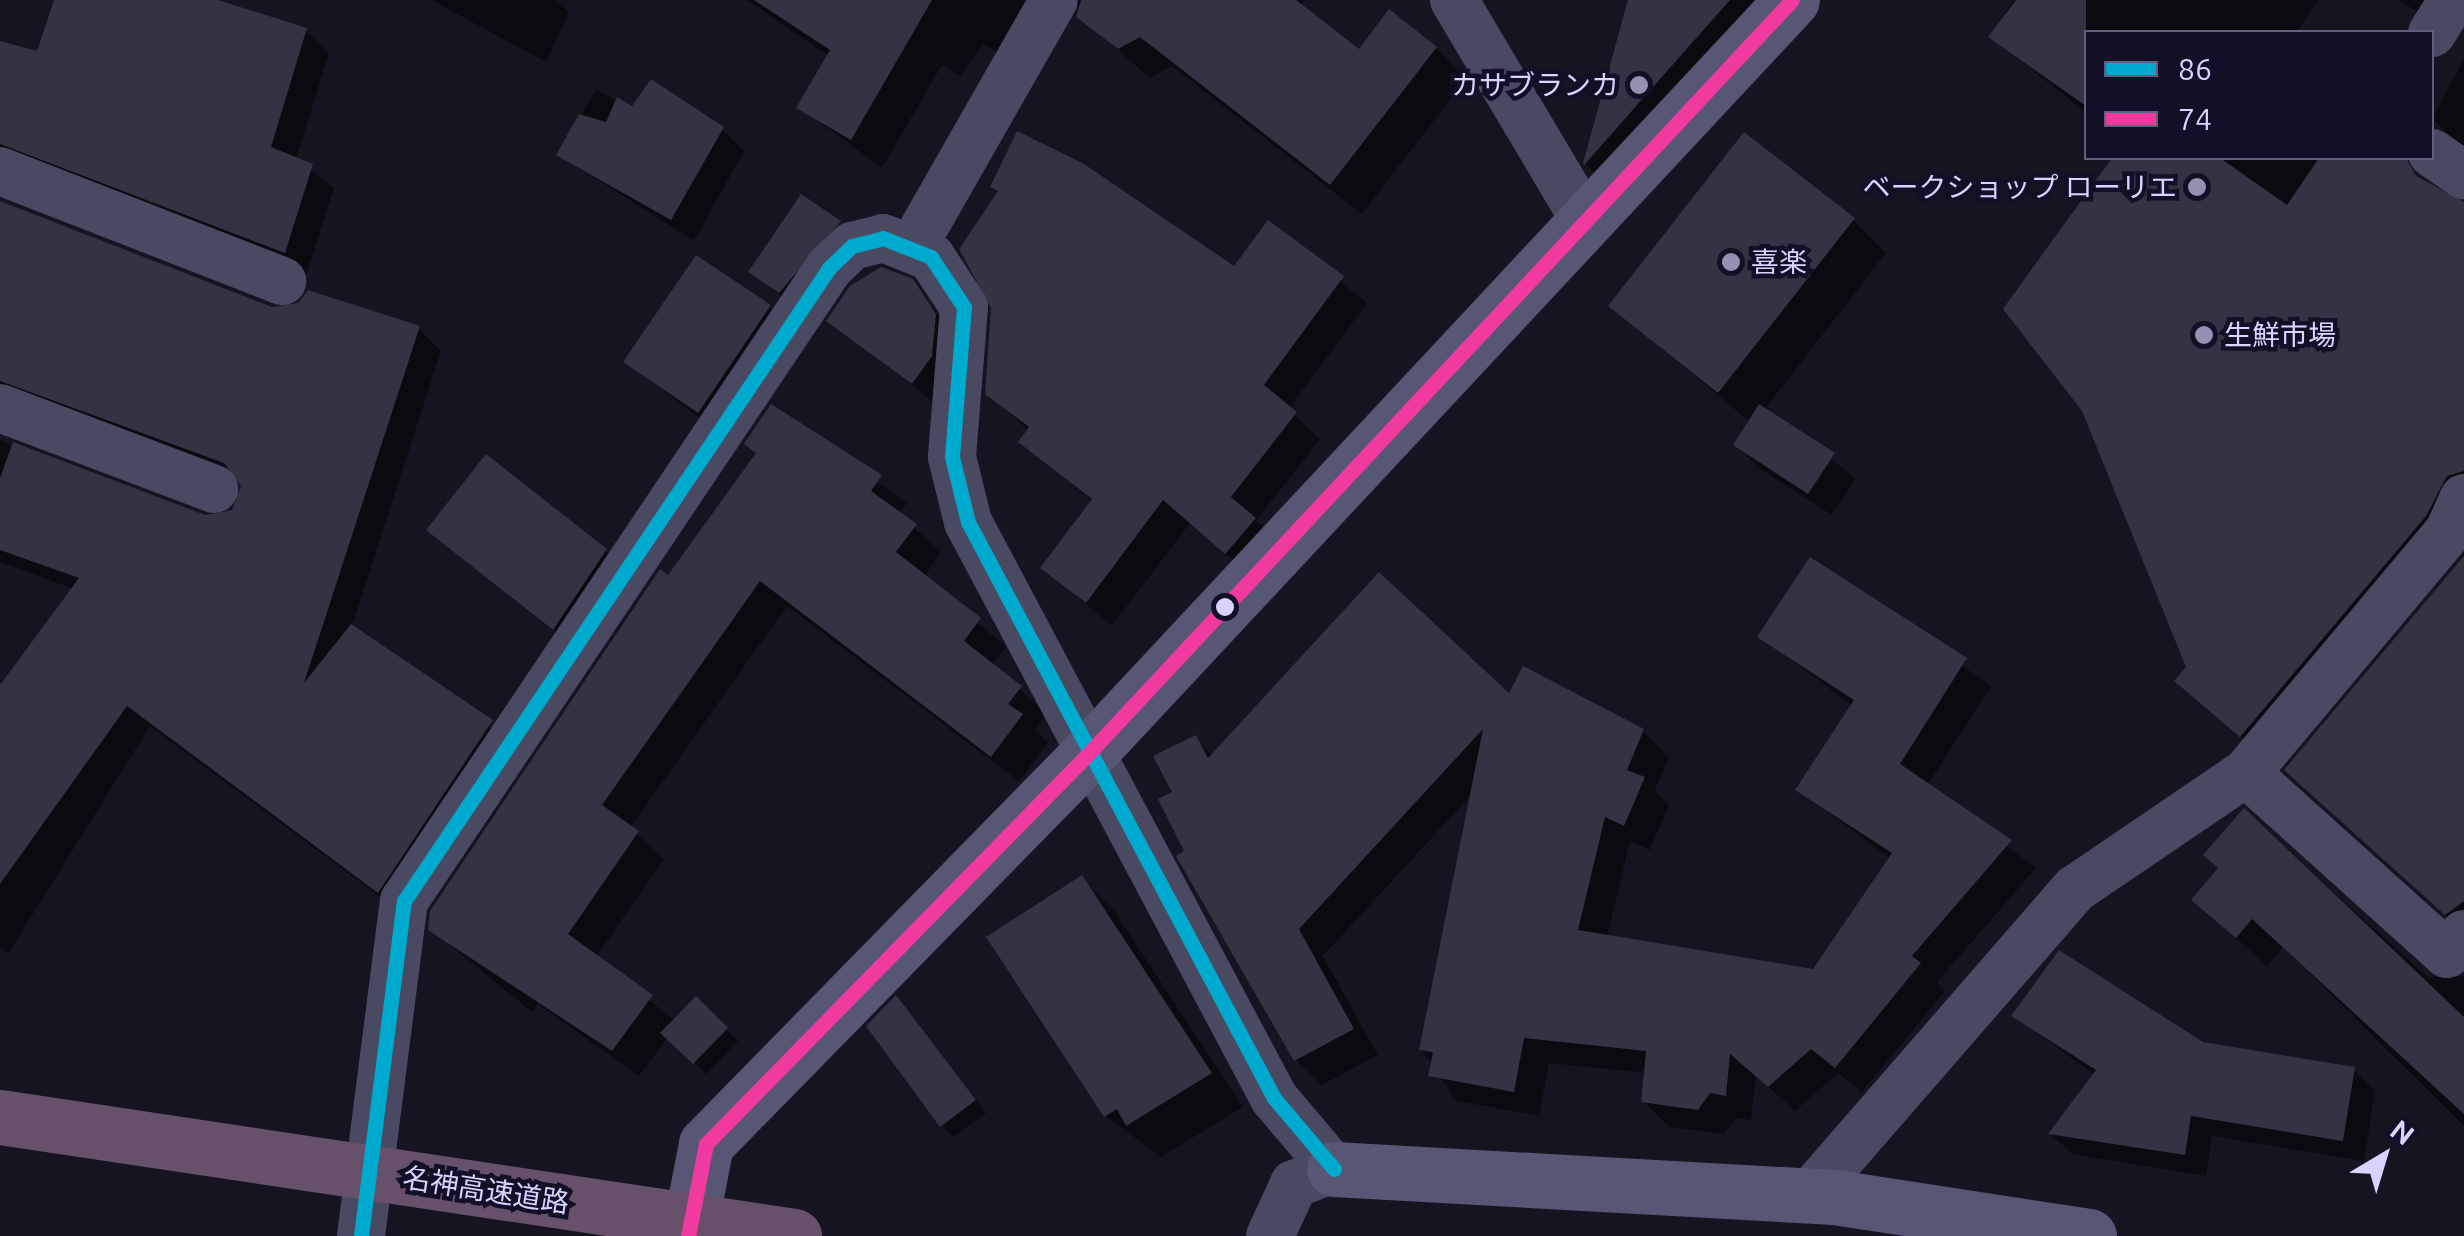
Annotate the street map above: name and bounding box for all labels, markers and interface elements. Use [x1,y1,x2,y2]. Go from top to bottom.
legend [2084,30,2434,160]
text: 86 [2178,52,2212,86]
place label: カサブランカ [1451,68,1619,102]
marker: カサブランカ [1628,74,1650,96]
text: 74 [2178,102,2212,136]
place label: ベークショップ ローリエ [1863,170,2177,204]
marker: ベークショップ ローリエ [2186,176,2208,198]
place label: 喜楽 [1751,245,1807,279]
marker: 喜楽 [1720,251,1742,273]
place label: 生鮮市場 [2224,318,2336,352]
marker: 生鮮市場 [2193,324,2215,346]
unlabelled marker [1215,597,1235,617]
north arrow [2334,1106,2434,1206]
text: N [2385,1113,2421,1151]
street label: 名神高速道路 [400,1160,572,1220]

